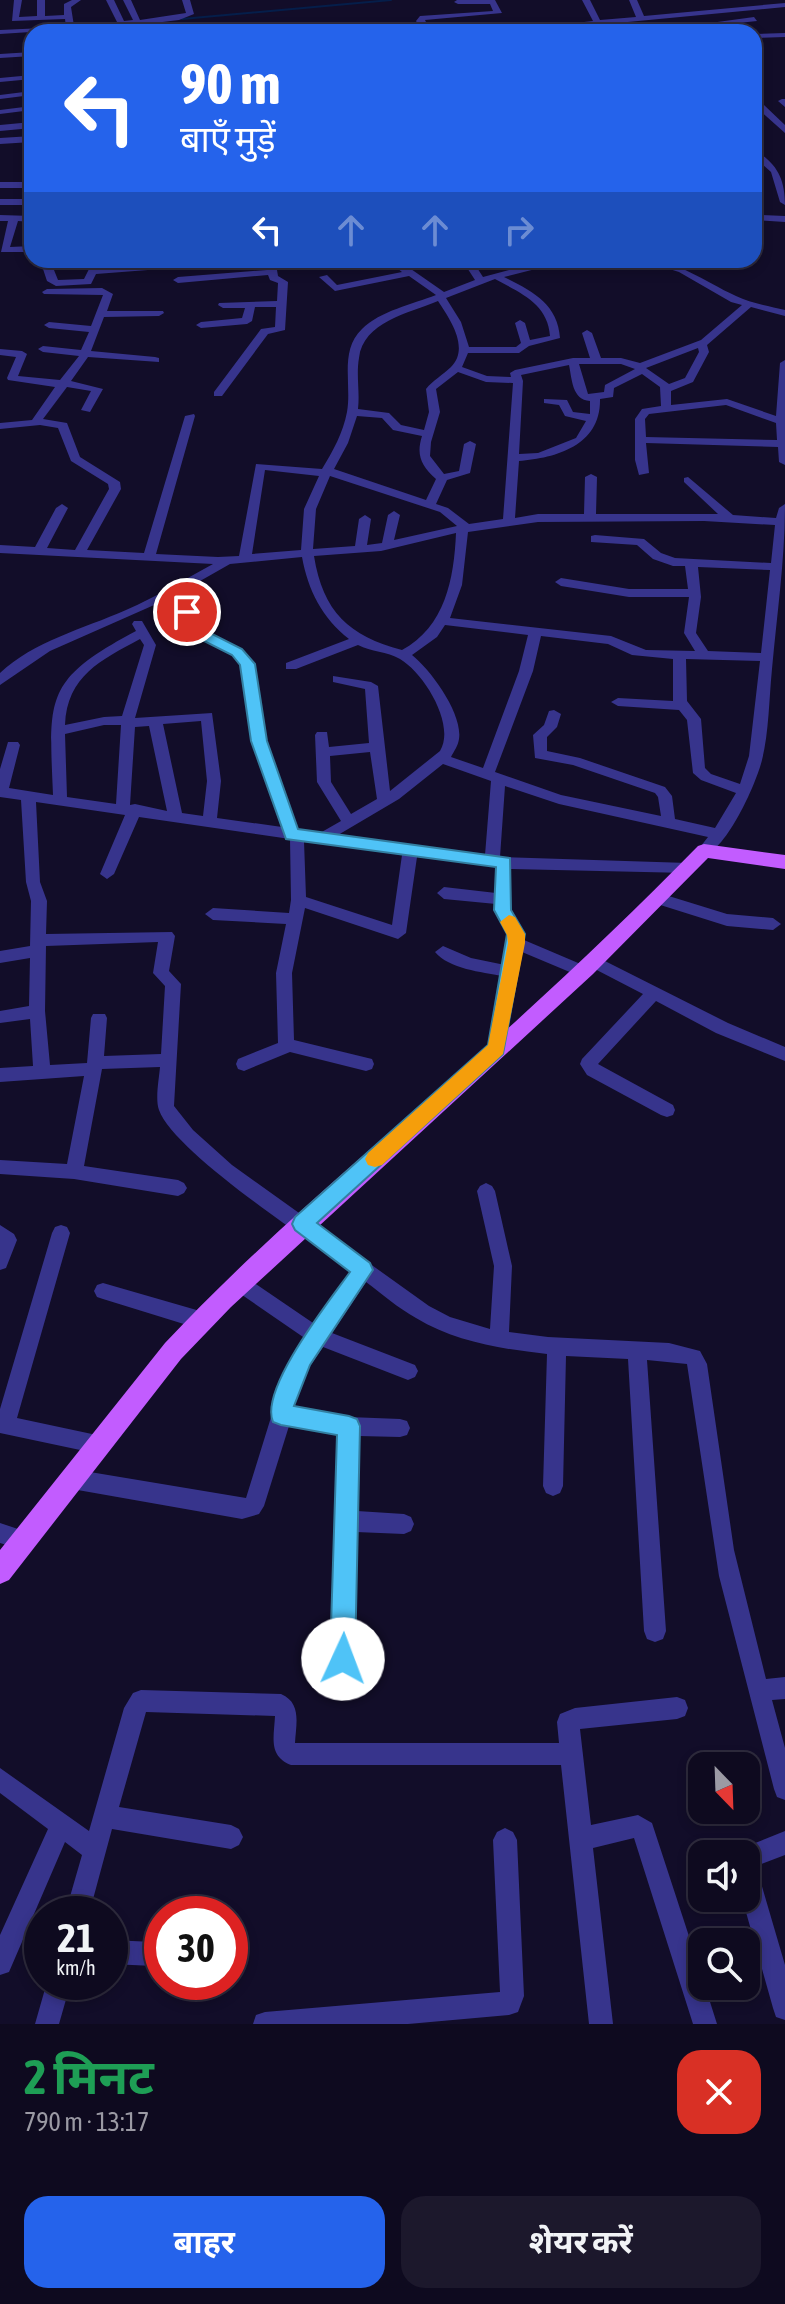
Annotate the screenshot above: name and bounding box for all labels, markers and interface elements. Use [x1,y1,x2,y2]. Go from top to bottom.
text: 90 m [180,52,281,116]
icon: left [48,56,152,160]
text: बाएँ मुड़ें [180,118,276,160]
icon: left [245,208,289,252]
icon: ahead [329,208,373,252]
icon: ahead [413,208,457,252]
icon: right [497,208,541,252]
pin [153,578,221,646]
icon: arrive [165,590,209,634]
position arrow [301,1617,385,1701]
north arrow [688,1752,760,1824]
map controls [688,1752,760,2000]
button: sound [688,1840,760,1912]
speed limit sign: 30 [144,1896,248,2000]
text: 21 [57,1915,95,1960]
button: search [688,1928,760,2000]
text: km/h [56,1956,96,1979]
text: 2 मिनट [24,2049,154,2104]
button: close [677,2050,761,2134]
text: 790 m · 13:17 [24,2107,149,2137]
button: बाहर [24,2196,385,2288]
button: शेयर करें [401,2196,761,2288]

